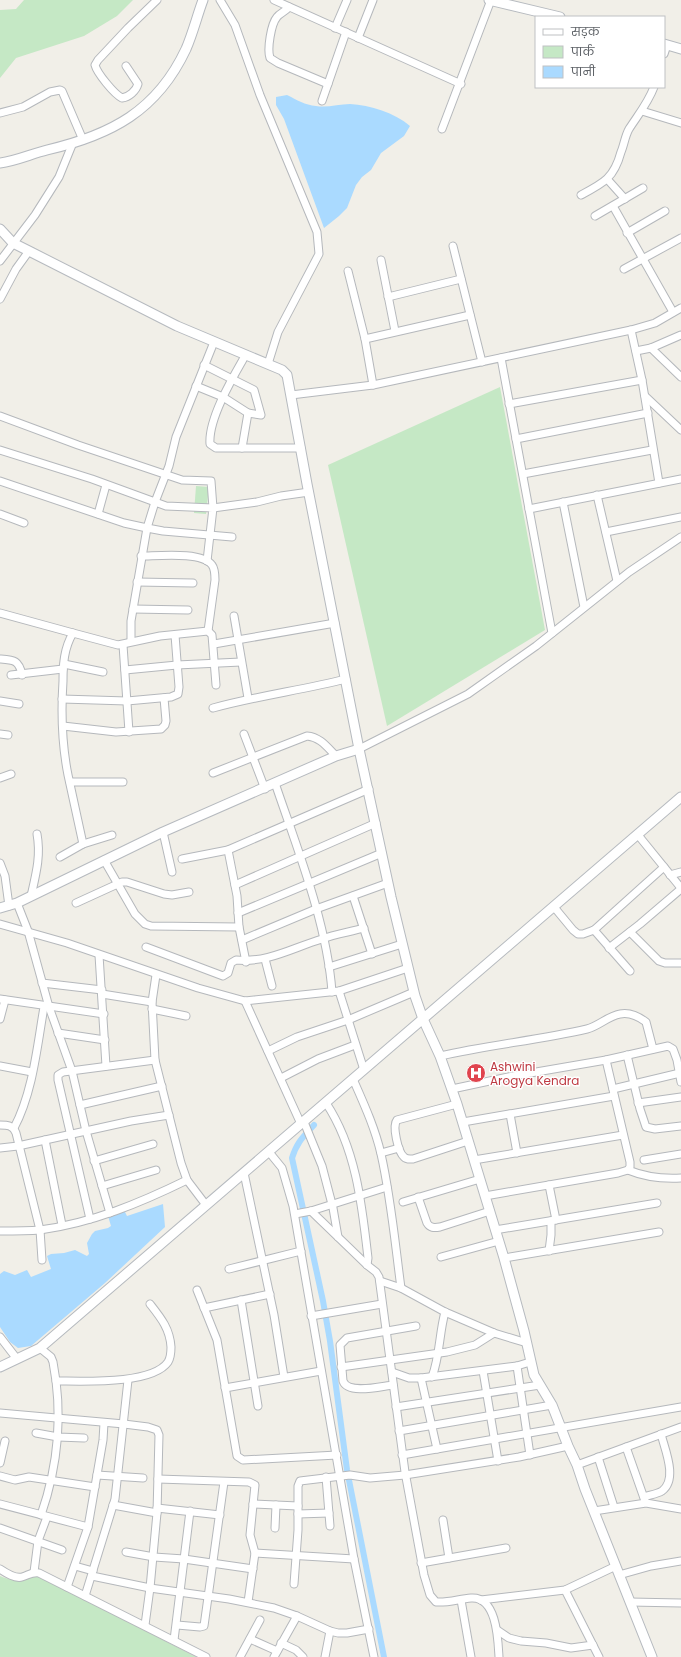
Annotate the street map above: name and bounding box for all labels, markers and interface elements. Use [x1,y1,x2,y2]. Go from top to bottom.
legend [535,16,665,88]
text: सड़क [570,23,601,40]
text: पार्क [570,43,595,60]
text: पानी [570,63,596,80]
place label: Ashwini Arogya Kendra [490,1058,579,1089]
hospital icon: Ashwini Arogya Kendra [465,1062,487,1084]

